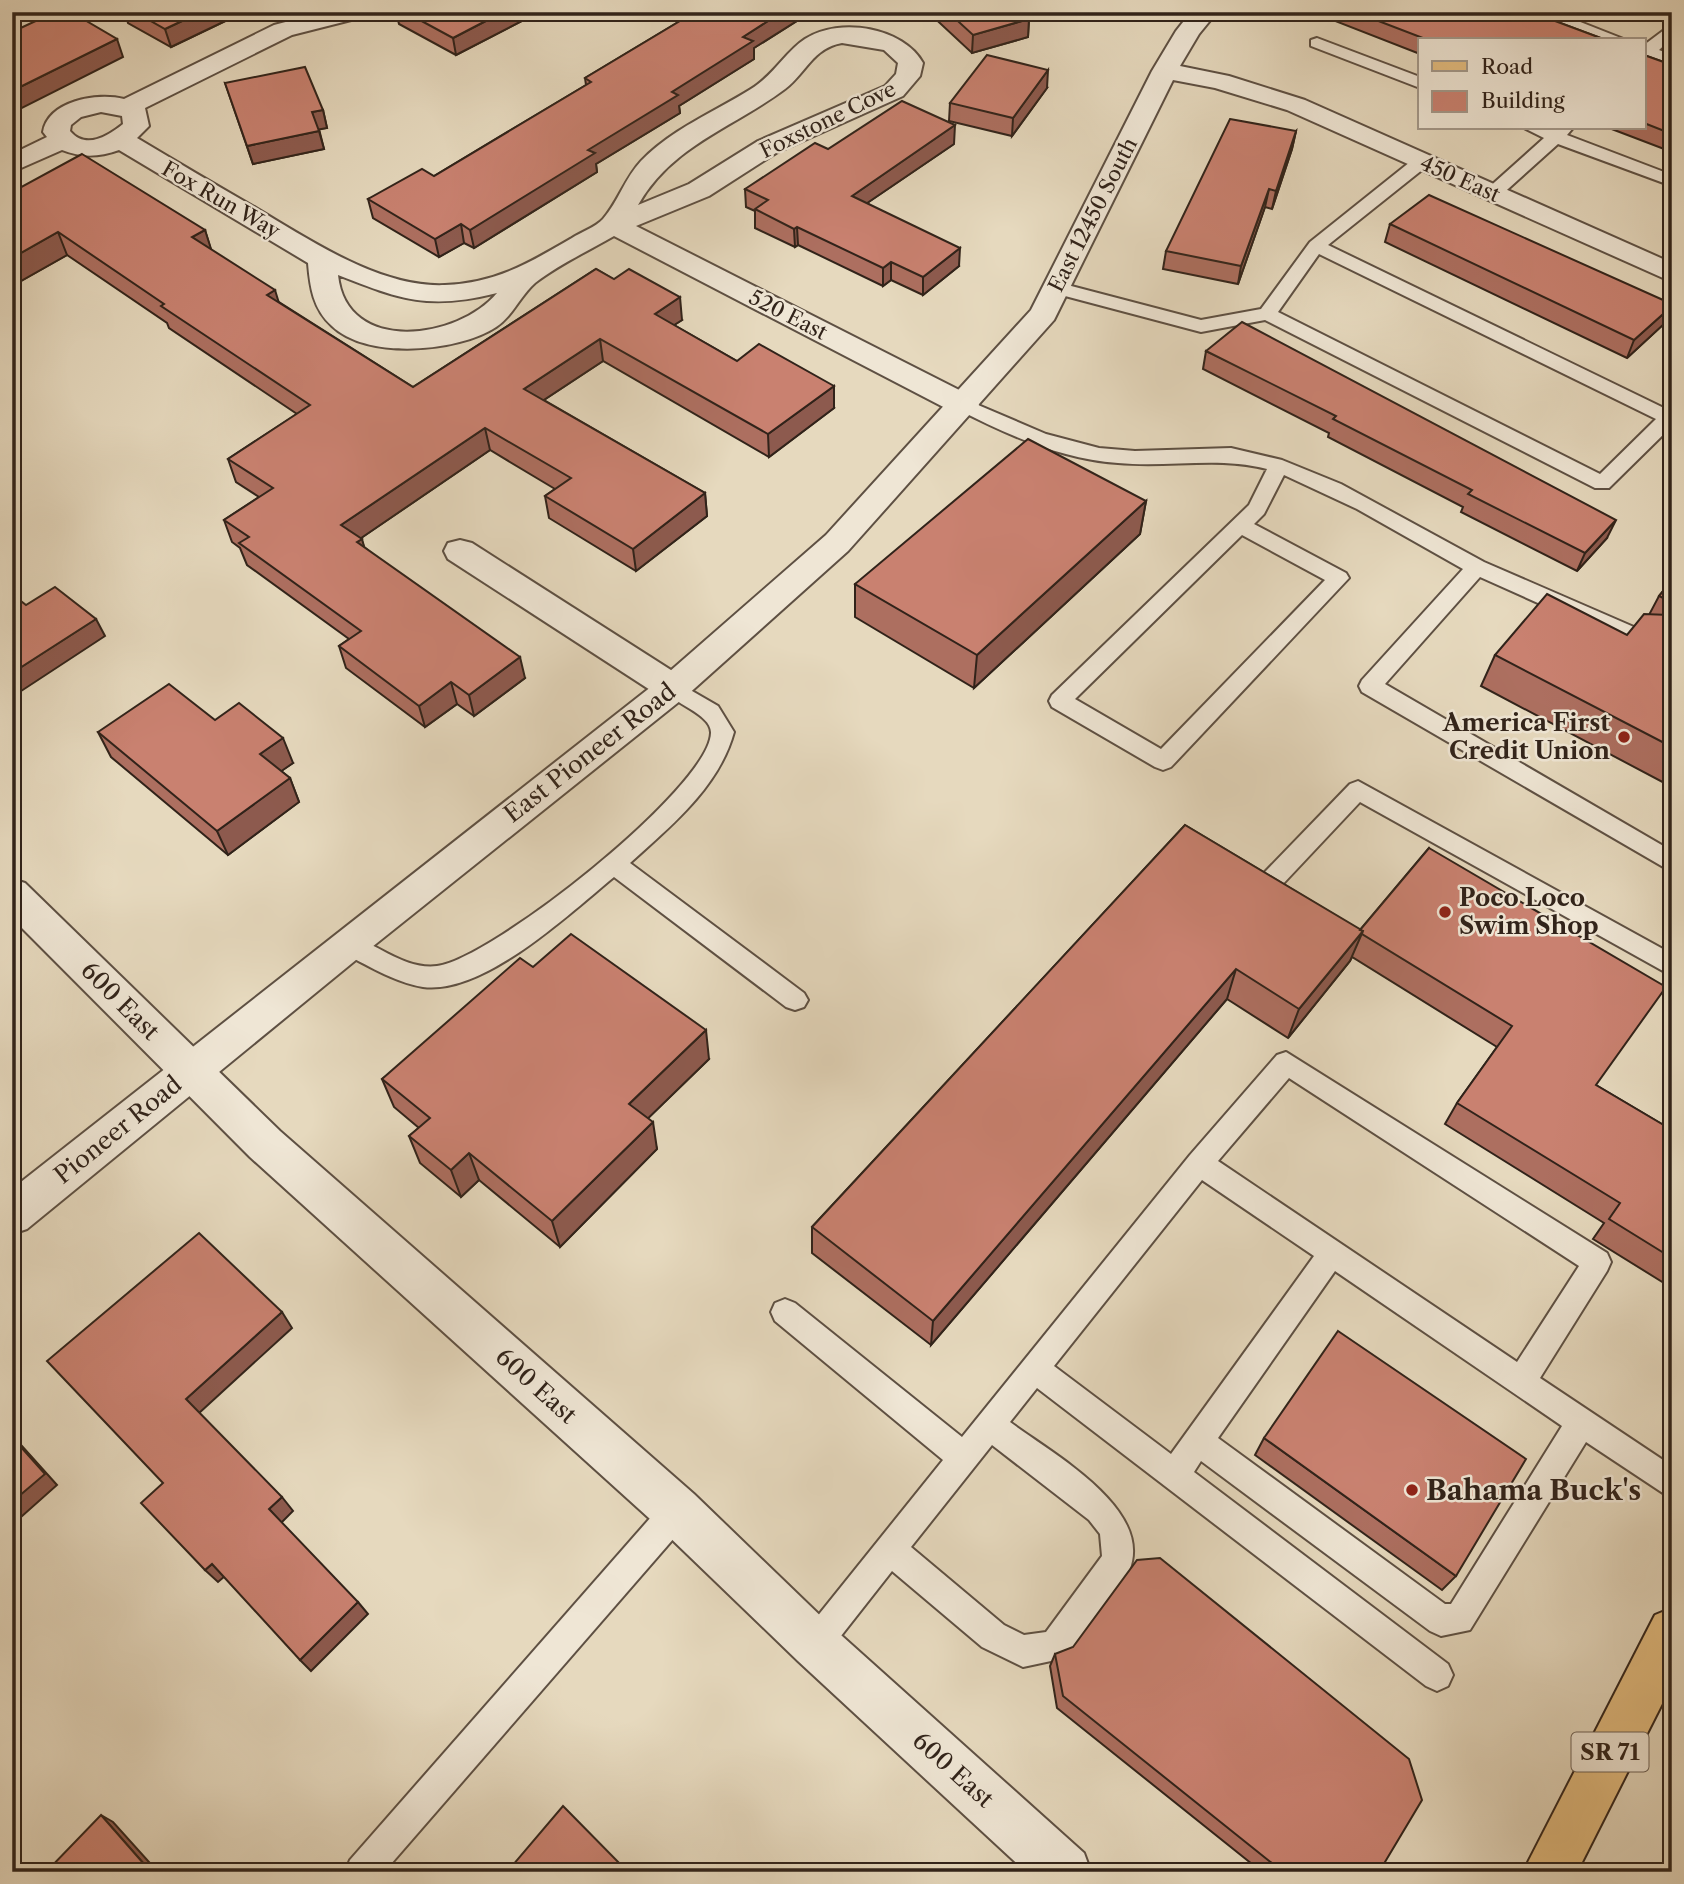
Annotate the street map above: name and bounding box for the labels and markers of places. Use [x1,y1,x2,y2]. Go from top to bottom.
place label: America First Credit Union [1442,708,1611,765]
marker: America First Credit Union [1616,729,1632,745]
place label: Poco Loco Swim Shop [1459,883,1598,940]
marker: Poco Loco Swim Shop [1437,904,1453,920]
place label: Bahama Buck's [1426,1473,1641,1507]
marker: Bahama Buck's [1404,1482,1420,1498]

